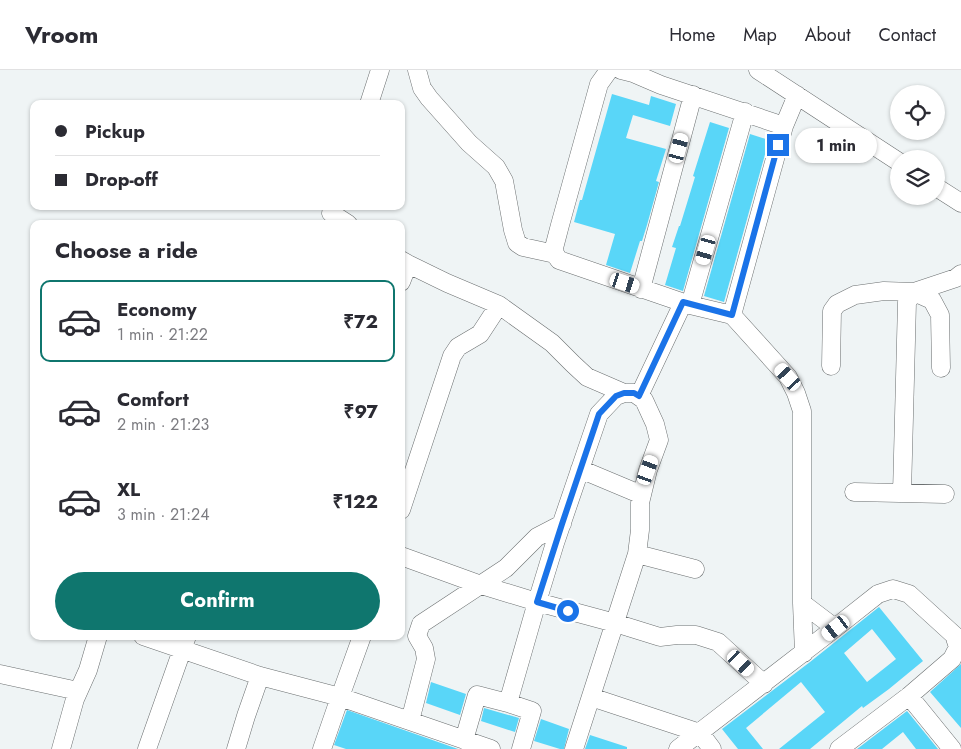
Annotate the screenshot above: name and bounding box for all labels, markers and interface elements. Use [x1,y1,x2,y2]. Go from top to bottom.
text: Vroom [25,17,98,52]
text: Home [669,22,715,48]
text: Map [743,22,777,48]
text: About [805,22,850,48]
text: Contact [878,22,936,48]
map controls [890,85,945,205]
button: locate [890,85,945,140]
text: Pickup [85,118,145,145]
callout: 1 min [796,128,878,162]
car [667,132,690,164]
route end [767,134,789,156]
text: 1 min [816,134,856,157]
button: layers [890,150,945,205]
text: Drop-off [85,166,158,193]
text: Choose a ride [55,234,198,266]
car [694,234,717,266]
car [608,271,641,295]
text: Economy [117,296,197,323]
icon: car [57,299,102,344]
text: ₹72 [343,308,378,335]
text: 1 min · 21:22 [117,323,208,346]
car [772,361,803,393]
text: Comfort [117,386,189,413]
icon: car [57,389,102,434]
text: ₹97 [344,398,378,425]
text: 2 min · 21:23 [117,413,209,436]
car [635,453,660,487]
text: XL [117,476,140,503]
icon: car [57,479,102,524]
text: ₹122 [333,488,378,515]
text: 3 min · 21:24 [117,503,210,526]
button: Confirm [55,572,380,630]
route start [557,600,579,622]
car [819,613,852,643]
car [724,647,757,679]

